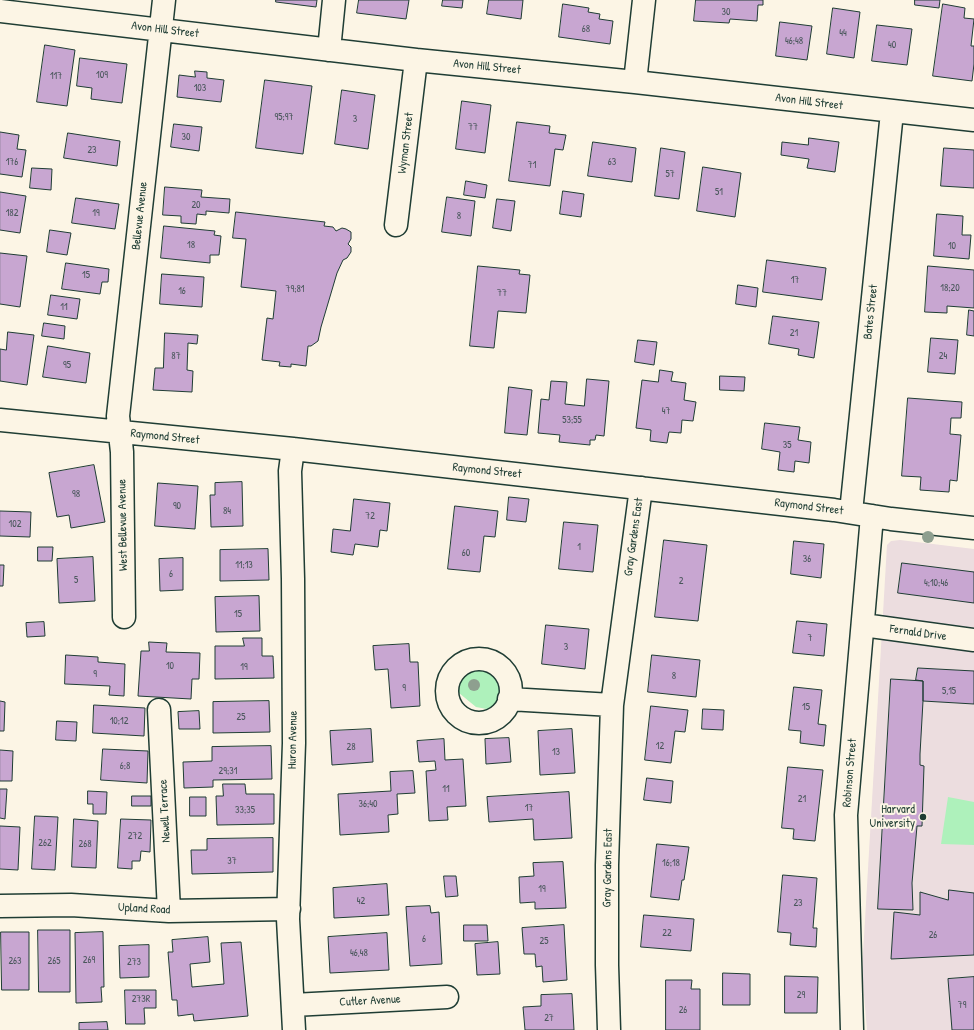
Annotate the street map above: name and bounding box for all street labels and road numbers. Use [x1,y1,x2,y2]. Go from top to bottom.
street label: Avon Hill Street [130,19,200,41]
street label: Avon Hill Street [453,56,521,78]
street label: Avon Hill Street [774,91,844,113]
street label: Wyman Street [395,112,417,174]
street label: Bellevue Avenue [129,181,151,251]
street label: Bates Street [861,284,881,340]
street label: Raymond Street [130,426,200,448]
street label: Raymond Street [452,460,522,482]
street label: West Bellevue Avenue [115,479,131,571]
street label: Raymond Street [774,496,844,518]
street label: Gray Gardens East [621,497,647,577]
street label: Fernald Drive [889,622,947,644]
street label: Huron Avenue [285,711,301,769]
street label: Robinson Street [840,738,860,808]
street label: Newell Terrace [156,779,174,843]
street label: Gray Gardens East [600,828,616,908]
street label: Upland Road [118,900,170,918]
street label: Cutler Avenue [339,992,401,1010]

